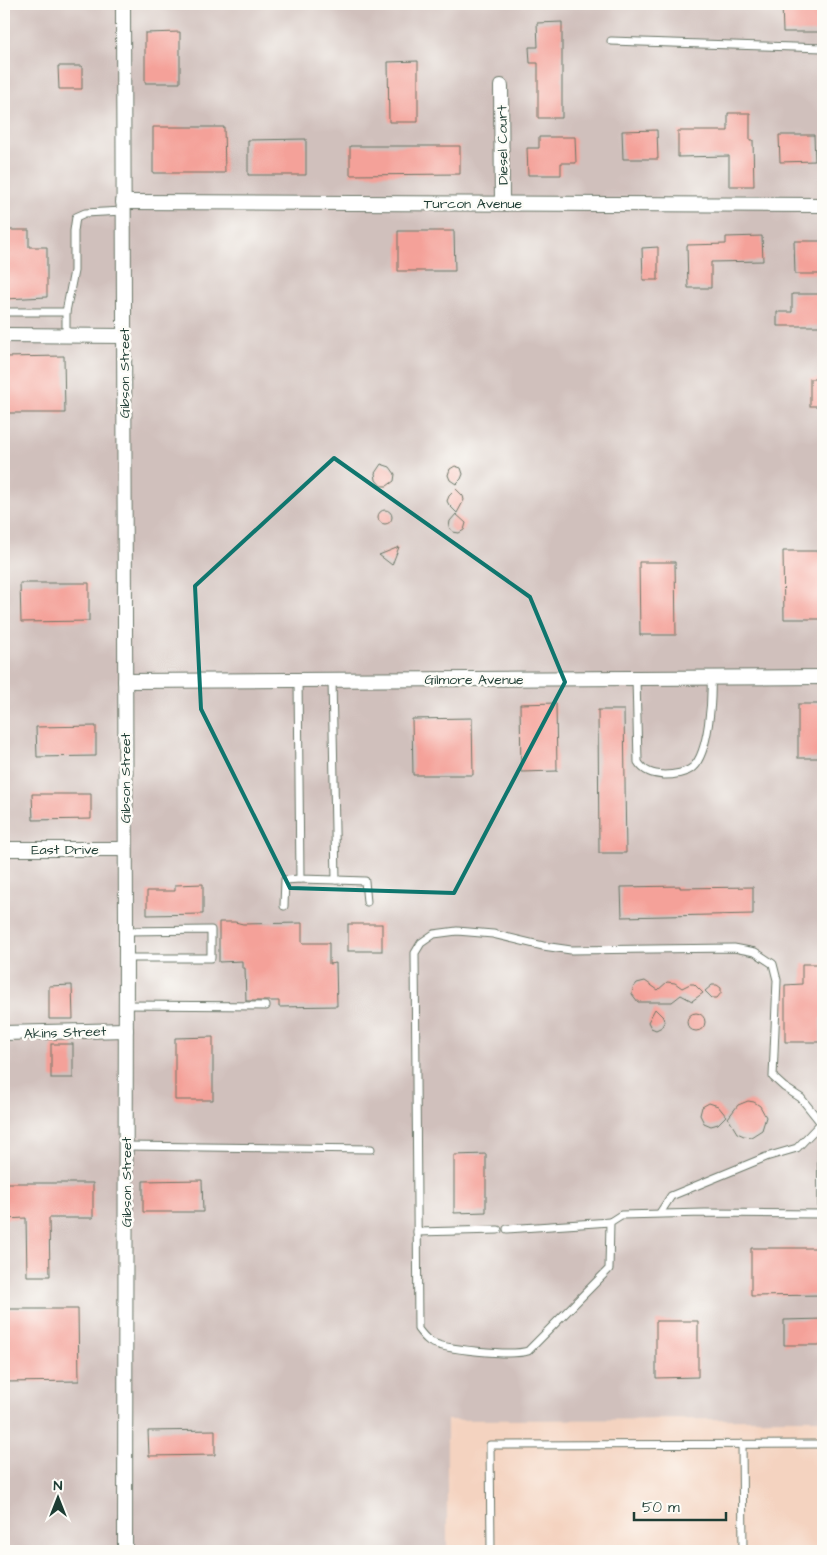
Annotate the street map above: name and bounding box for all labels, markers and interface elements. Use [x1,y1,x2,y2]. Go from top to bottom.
street label: Diesel Court [492,105,514,185]
street label: Turcon Avenue [424,194,523,214]
street label: Gibson Street [115,327,135,418]
street label: Gilmore Avenue [424,670,524,690]
street label: Gibson Street [116,732,136,823]
street label: East Drive [31,840,99,860]
street label: Akins Street [23,1022,107,1044]
street label: Gibson Street [117,1136,137,1227]
north arrow [32,1472,82,1522]
text: N [54,1476,63,1496]
scale bar [634,1490,727,1522]
text: 50 m [642,1497,680,1518]

